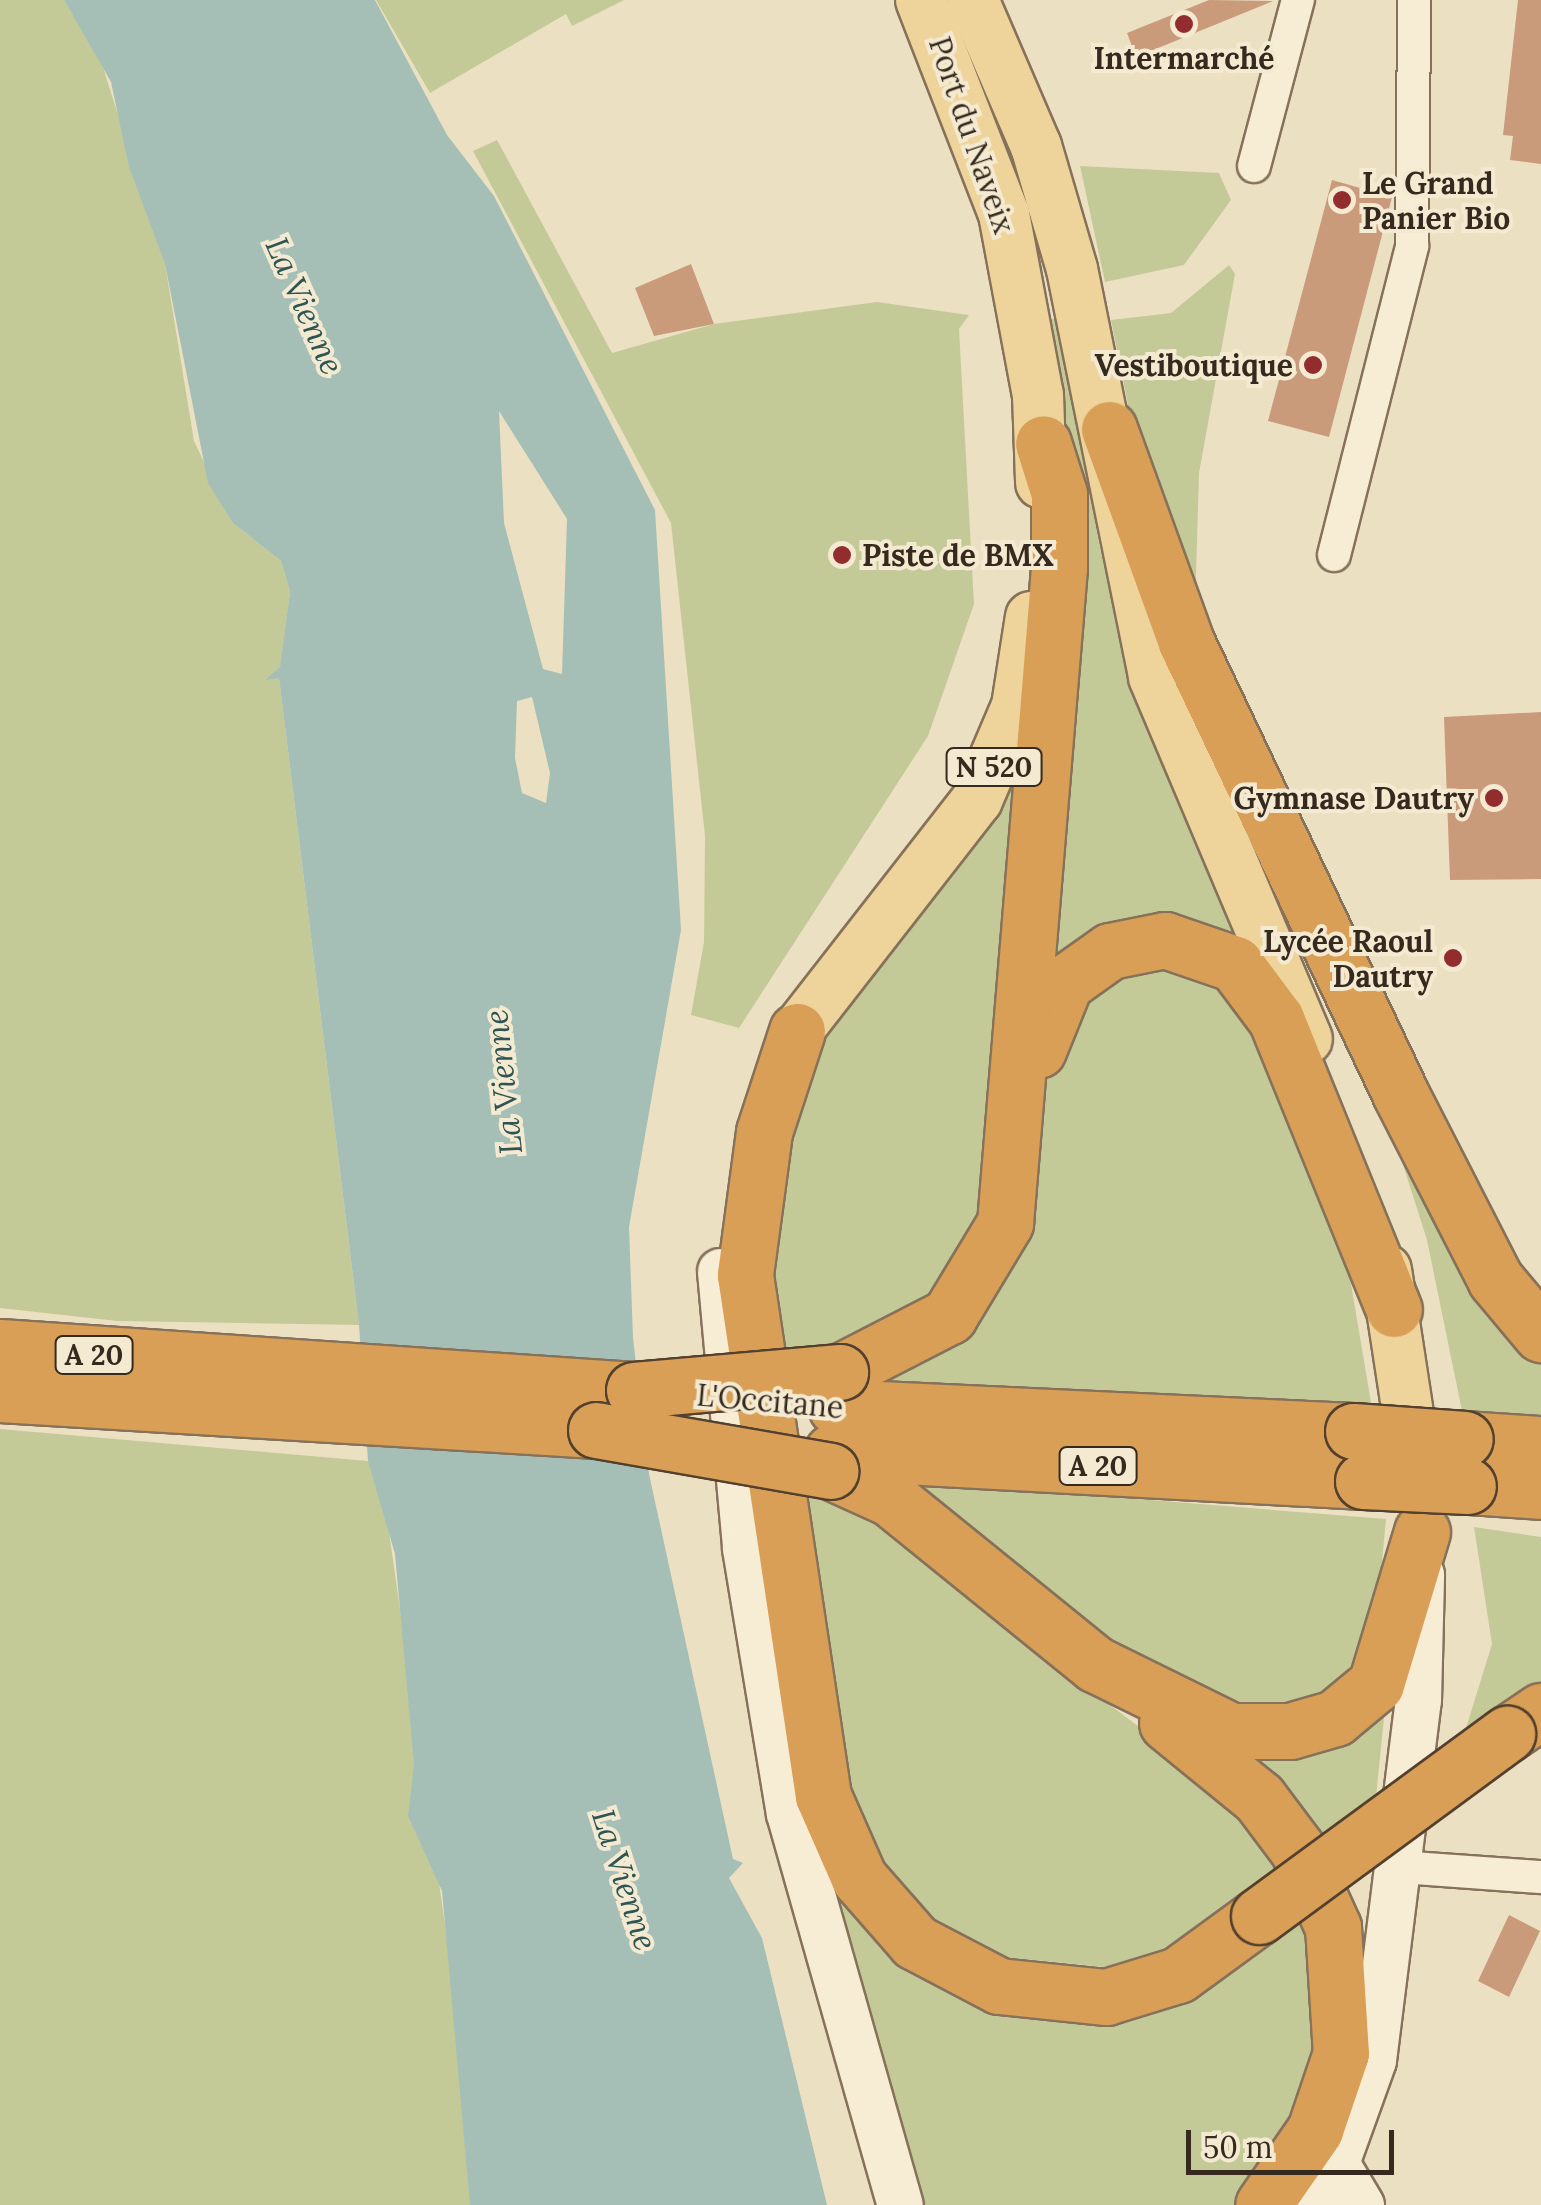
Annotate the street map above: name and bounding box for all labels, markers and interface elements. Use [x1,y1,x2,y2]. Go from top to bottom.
marker: Intermarché [1173,13,1195,35]
street label: Port du Naveix [922,32,1022,238]
place label: Intermarché [1094,40,1274,76]
place label: Le Grand Panier Bio [1362,165,1510,236]
marker: Le Grand Panier Bio [1331,189,1353,211]
water label: La Vienne [257,232,351,380]
place label: Vestiboutique [1095,347,1293,383]
marker: Vestiboutique [1302,354,1324,376]
place label: Piste de BMX [862,537,1053,573]
marker: Piste de BMX [831,544,853,566]
road number: N 520 [944,744,1044,790]
place label: Gymnase Dautry [1234,780,1474,816]
marker: Gymnase Dautry [1483,787,1505,809]
place label: Lycée Raoul Dautry [1263,923,1433,994]
marker: Lycée Raoul Dautry [1442,947,1464,969]
water label: La Vienne [477,1008,531,1156]
road number: A 20 [54,1332,134,1378]
street label: L'Occitane [695,1377,845,1425]
road number: A 20 [1058,1443,1138,1489]
water label: La Vienne [583,1805,665,1955]
scale bar [1191,2110,1398,2172]
text: 50 m [1203,2128,1273,2166]

